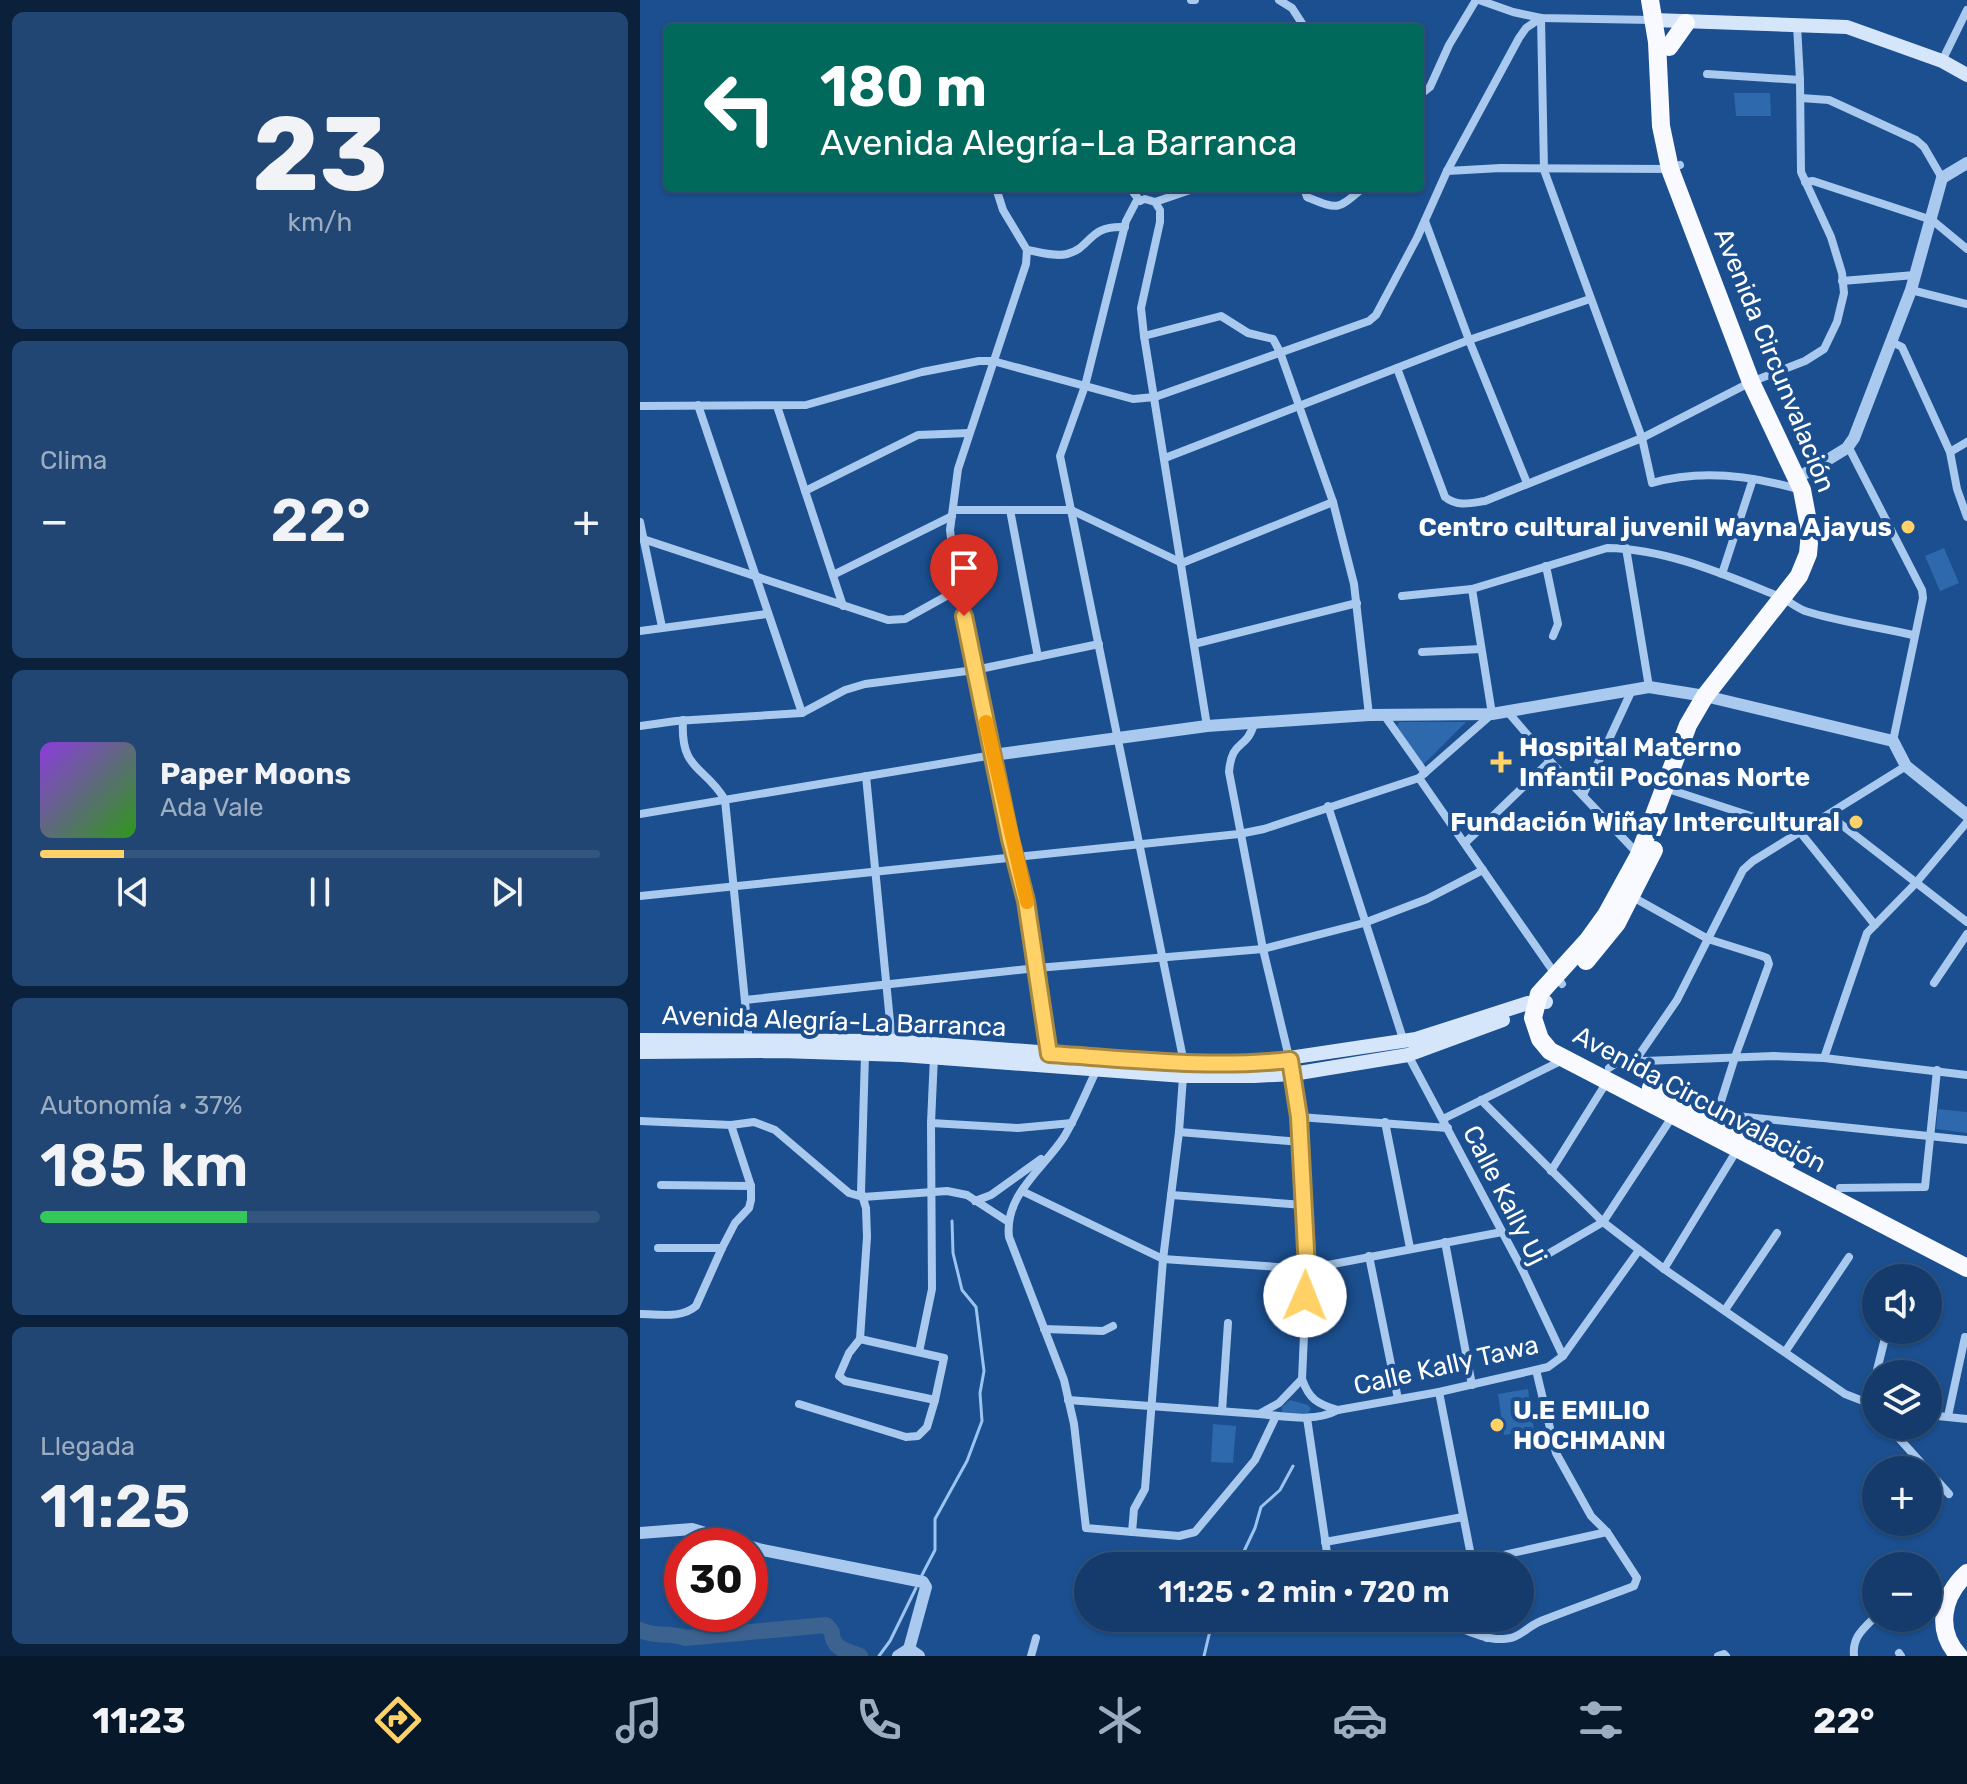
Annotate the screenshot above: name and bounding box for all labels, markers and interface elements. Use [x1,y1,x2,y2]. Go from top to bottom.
text: 180 m [820,54,987,120]
icon: left [688,56,792,160]
text: 23 [252,93,388,216]
text: Avenida Alegría-La Barranca [820,121,1297,164]
text: km/h [288,207,352,238]
street label: Avenida Circunvalación [1707,224,1842,497]
text: Clima [40,445,107,476]
text: 22° [270,485,371,556]
text: − [40,495,69,547]
text: + [573,495,600,547]
place label: Centro cultural juvenil Wayna Ajayus [1419,512,1892,543]
marker: Centro cultural juvenil Wayna Ajayus [1899,518,1917,536]
pin [930,534,998,616]
icon: arrive [942,546,986,590]
place label: Hospital Materno Infantil Poconas Norte [1519,732,1810,793]
marker: Hospital Materno Infantil Poconas Norte [1490,751,1512,773]
text: Paper Moons [160,756,351,792]
text: Ada Vale [160,792,264,823]
place label: Fundación Wiñay Intercultural [1450,807,1840,838]
marker: Fundación Wiñay Intercultural [1847,813,1865,831]
icon: previous [111,870,155,914]
icon: pause [298,870,342,914]
icon: next [485,870,529,914]
street label: Avenida Alegría-La Barranca [661,1000,1007,1043]
street label: Avenida Circunvalación [1568,1020,1832,1179]
text: Autonomía · 37% [40,1090,243,1121]
street label: Calle Kally Uj [1456,1120,1553,1270]
text: 185 km [40,1130,248,1201]
position arrow [1263,1254,1347,1338]
map controls [1862,1264,1942,1632]
button: sound [1862,1264,1942,1344]
street label: Calle Kally Tawa [1351,1329,1542,1402]
button: layers [1862,1360,1942,1440]
place label: U.E EMILIO HOCHMANN [1513,1395,1666,1456]
marker: U.E EMILIO HOCHMANN [1488,1416,1506,1434]
text: Llegada [40,1431,135,1462]
button: + [1862,1456,1942,1536]
text: 11:25 [40,1471,190,1542]
speed limit sign: 30 [664,1528,768,1632]
button: − [1862,1552,1942,1632]
text: 11:25 · 2 min · 720 m [1158,1574,1450,1610]
icon: directions [370,1692,426,1748]
icon: music [611,1692,667,1748]
icon: phone [851,1692,907,1748]
icon: climate [1092,1692,1148,1748]
icon: car [1332,1692,1388,1748]
icon: filters [1573,1692,1629,1748]
text: 11:23 [92,1699,186,1742]
text: 22° [1813,1699,1875,1742]

